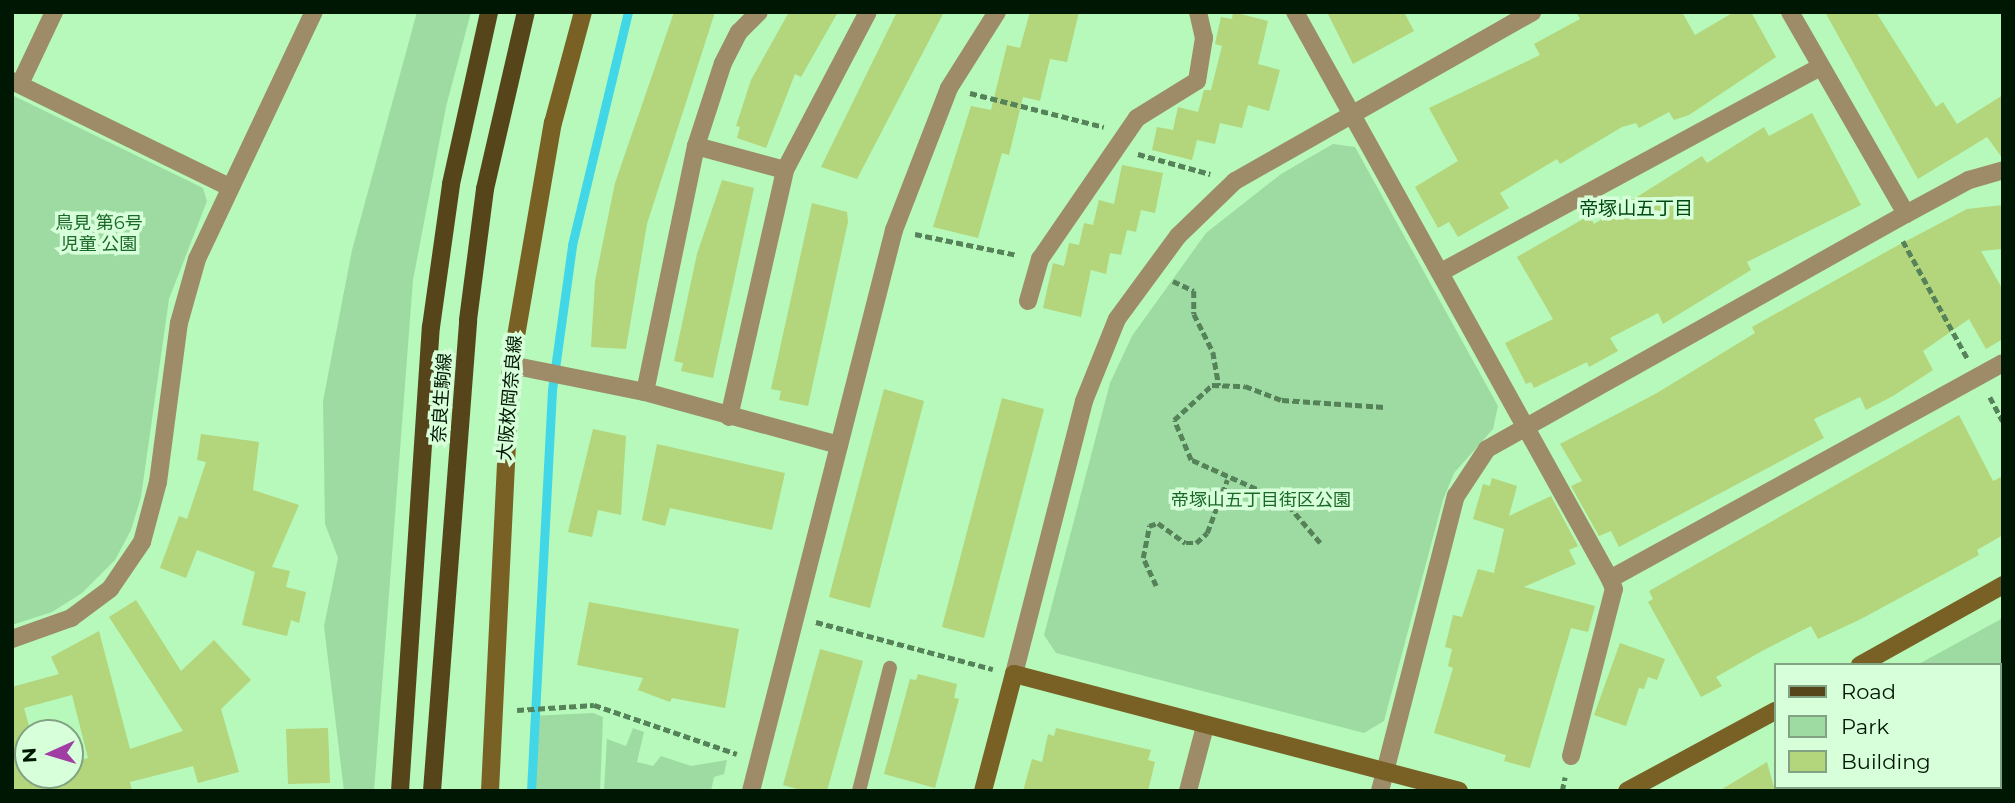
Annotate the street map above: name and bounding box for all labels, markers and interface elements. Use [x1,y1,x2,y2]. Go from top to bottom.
district label: 帝塚山五丁目 [1579,198,1693,220]
park label: 鳥見 第6号 児童 公園 [55,213,143,256]
street label: 大阪枚岡奈良線 [494,334,526,462]
street label: 奈良生駒線 [428,352,456,444]
park label: 帝塚山五丁目街区公園 [1171,489,1351,511]
legend [1773,663,2001,789]
text: Road [1841,679,1896,704]
text: Park [1841,714,1889,739]
north arrow [14,719,84,789]
text: N [18,747,42,764]
text: Building [1841,749,1931,774]

